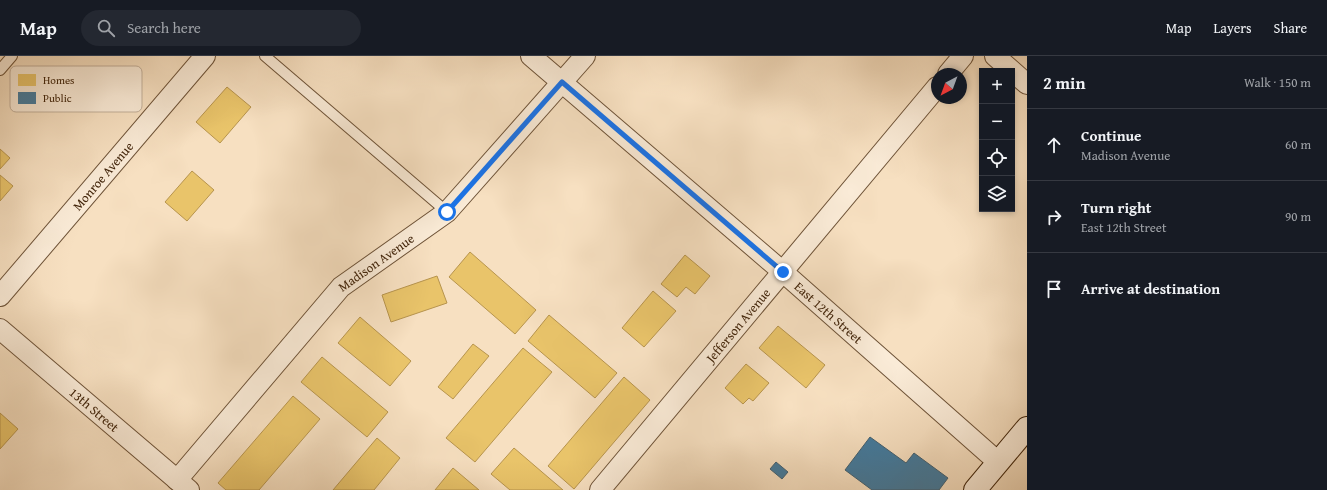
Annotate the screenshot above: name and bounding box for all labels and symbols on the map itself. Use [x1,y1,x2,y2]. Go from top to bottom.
legend [10,66,142,112]
north arrow [931,68,967,104]
text: Homes [43,72,74,88]
text: Public [43,90,72,106]
street label: Monroe Avenue [68,138,138,215]
route start [438,203,456,221]
street label: Madison Avenue [334,229,418,296]
route end [774,263,792,281]
street label: East 12th Street [790,277,867,349]
street label: Jefferson Avenue [700,284,775,368]
street label: 13th Street [65,383,123,437]

